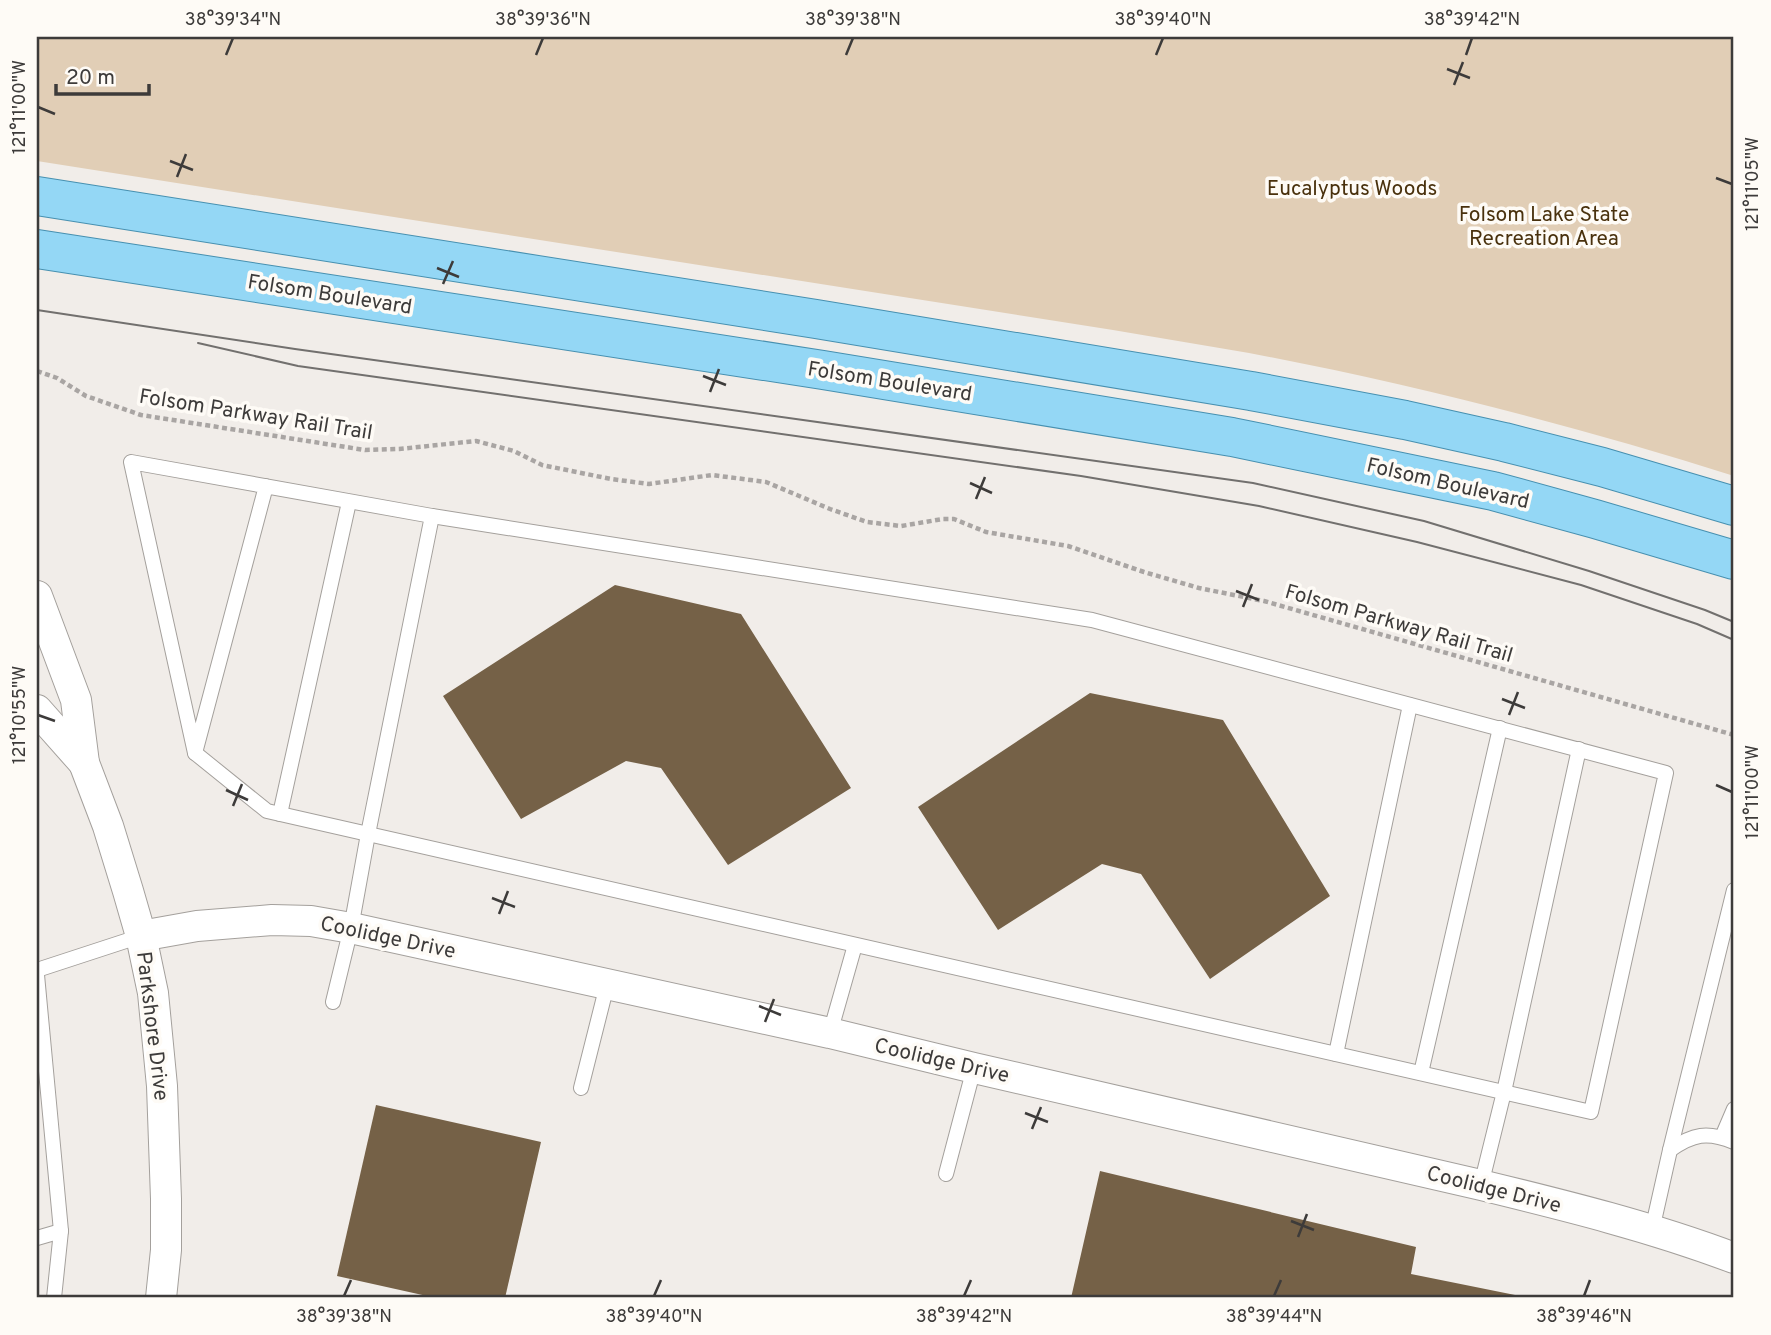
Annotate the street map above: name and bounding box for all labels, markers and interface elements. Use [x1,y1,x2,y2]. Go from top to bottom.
text: 38°39'34"N [185,9,281,32]
text: 38°39'36"N [495,9,591,32]
text: 38°39'38"N [805,9,901,32]
text: 38°39'40"N [1114,9,1212,32]
text: 38°39'42"N [1424,9,1520,32]
scale bar [56,52,149,96]
text: 121°11'00"W [9,60,32,154]
text: 20 m [66,65,115,92]
text: 121°11'05"W [1742,137,1765,231]
park label: Eucalyptus Woods [1267,176,1437,203]
park label: Folsom Lake State Recreation Area [1459,202,1629,253]
street label: Folsom Boulevard [246,269,414,322]
street label: Folsom Boulevard [806,356,974,409]
street label: Folsom Parkway Rail Trail [137,384,374,447]
street label: Folsom Boulevard [1364,453,1532,516]
street label: Folsom Parkway Rail Trail [1281,579,1516,670]
text: 121°10'55"W [9,666,32,764]
text: 121°11'00"W [1742,745,1765,839]
street label: Coolidge Drive [317,911,458,966]
street label: Parkshore Drive [129,950,174,1102]
street label: Coolidge Drive [871,1033,1012,1090]
street label: Coolidge Drive [1424,1161,1564,1220]
text: 38°39'38"N [296,1306,392,1329]
text: 38°39'40"N [605,1306,703,1329]
text: 38°39'42"N [916,1306,1012,1329]
text: 38°39'44"N [1226,1306,1322,1329]
text: 38°39'46"N [1536,1306,1632,1329]

